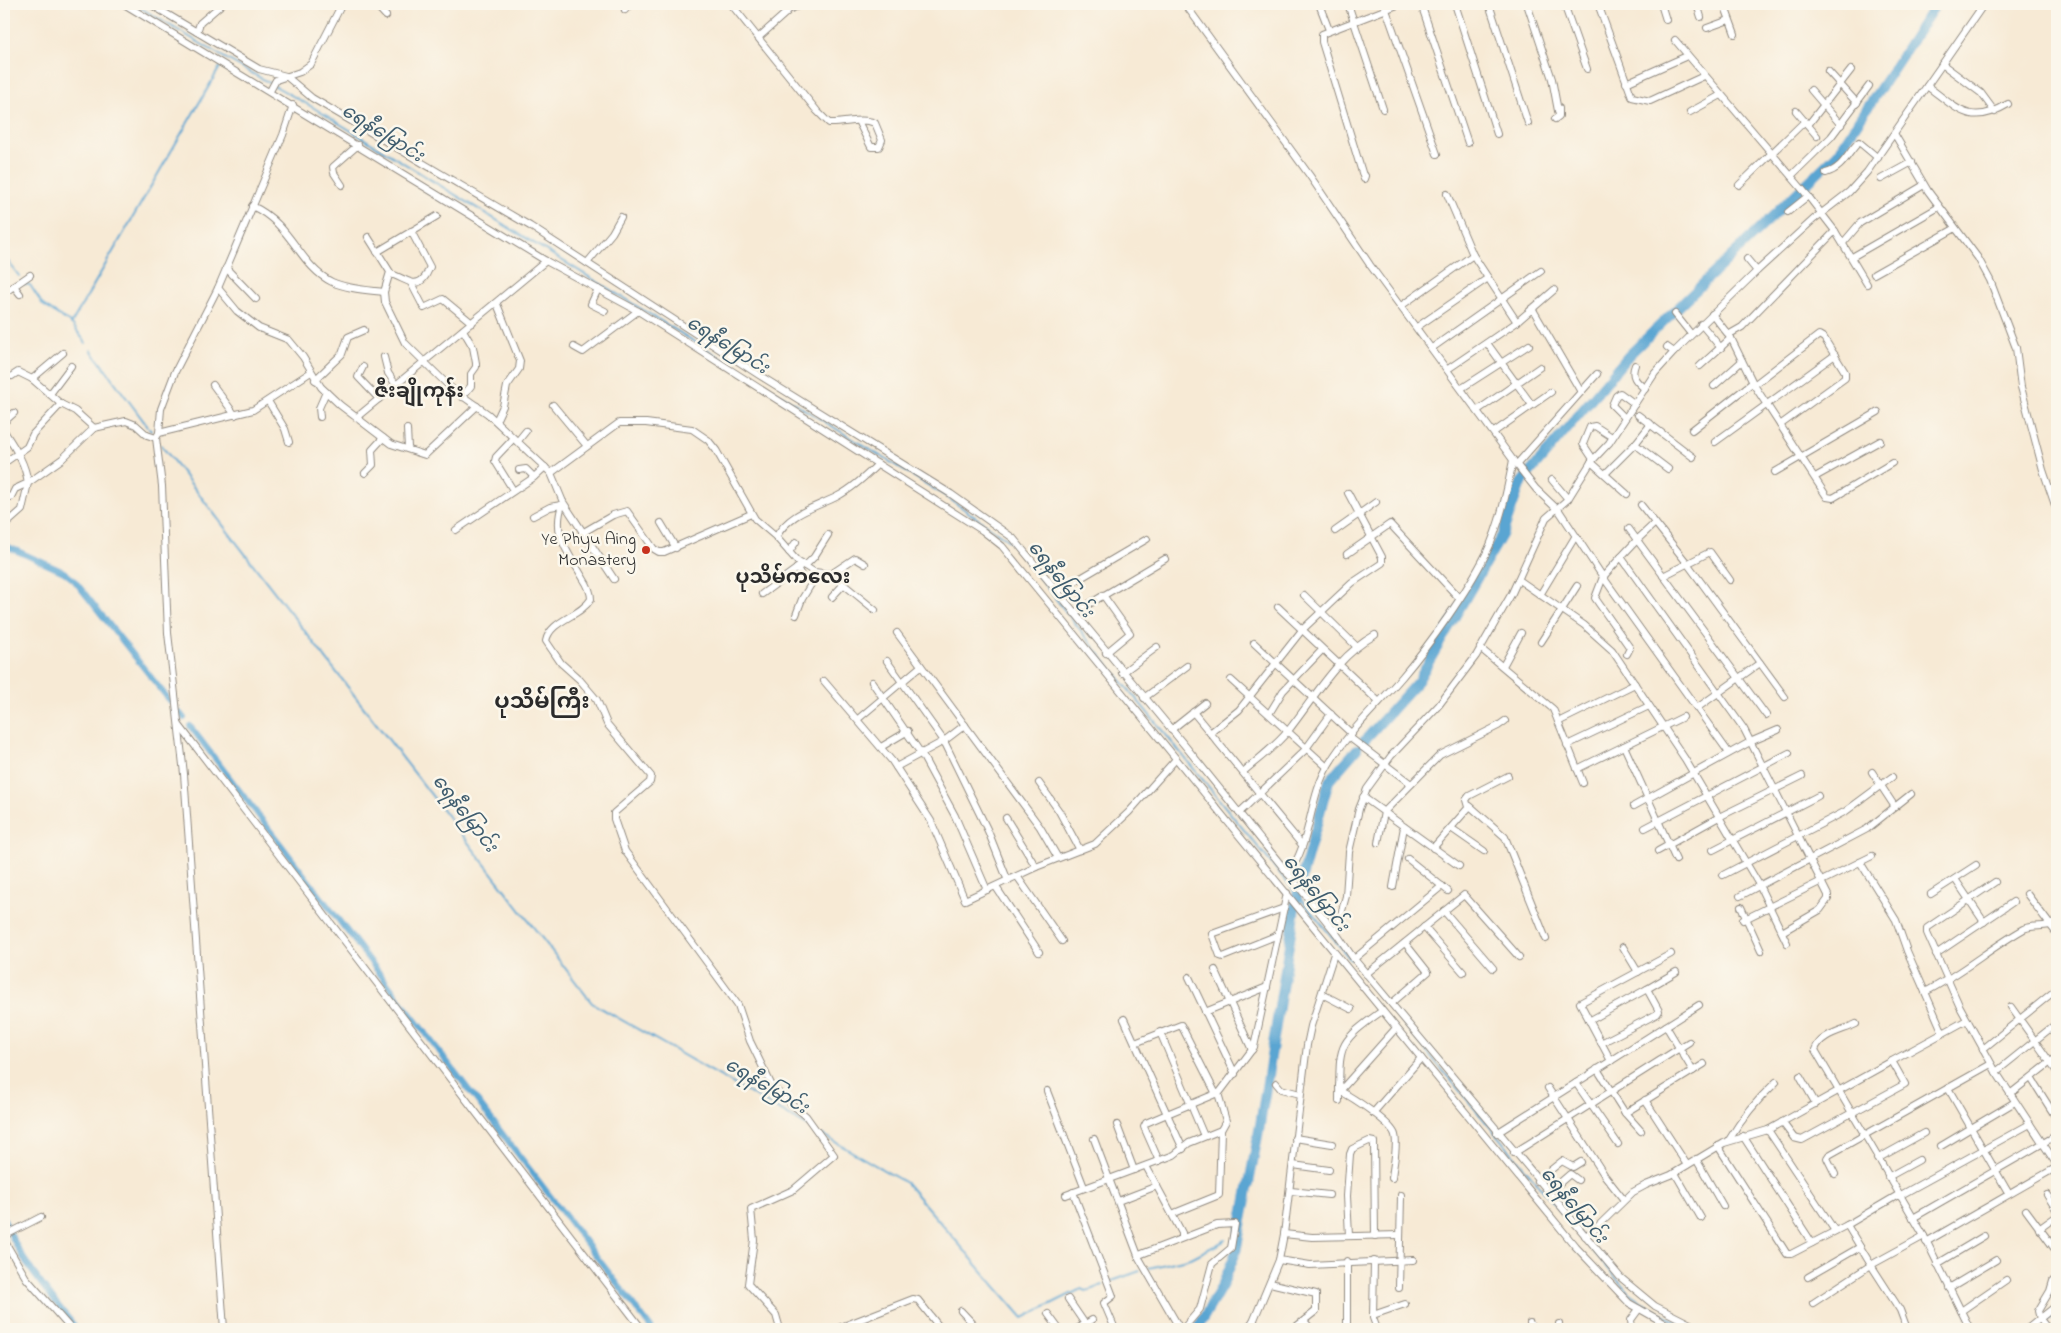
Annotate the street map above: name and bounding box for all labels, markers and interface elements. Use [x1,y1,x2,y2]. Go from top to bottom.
water label: ရေနီမြောင်း [336,96,431,171]
water label: ရေနီမြောင်း [681,308,776,383]
district label: ဇီးချိုကုန်း [374,377,464,407]
place label: Ye Phyu Aing Monastery [541,527,636,574]
water label: ရေနီမြောင်း [1021,534,1102,625]
marker: Ye Phyu Aing Monastery [640,544,652,556]
district label: ပုသိမ်ကလေး [736,563,850,593]
district label: ပုသိမ်ကြီး [494,685,590,719]
water label: ရေနီမြောင်း [425,768,505,860]
water label: ရေနီမြောင်း [1276,848,1357,939]
water label: ရေနီမြောင်း [719,1051,815,1122]
water label: ရေနီမြောင်း [1533,1161,1615,1251]

